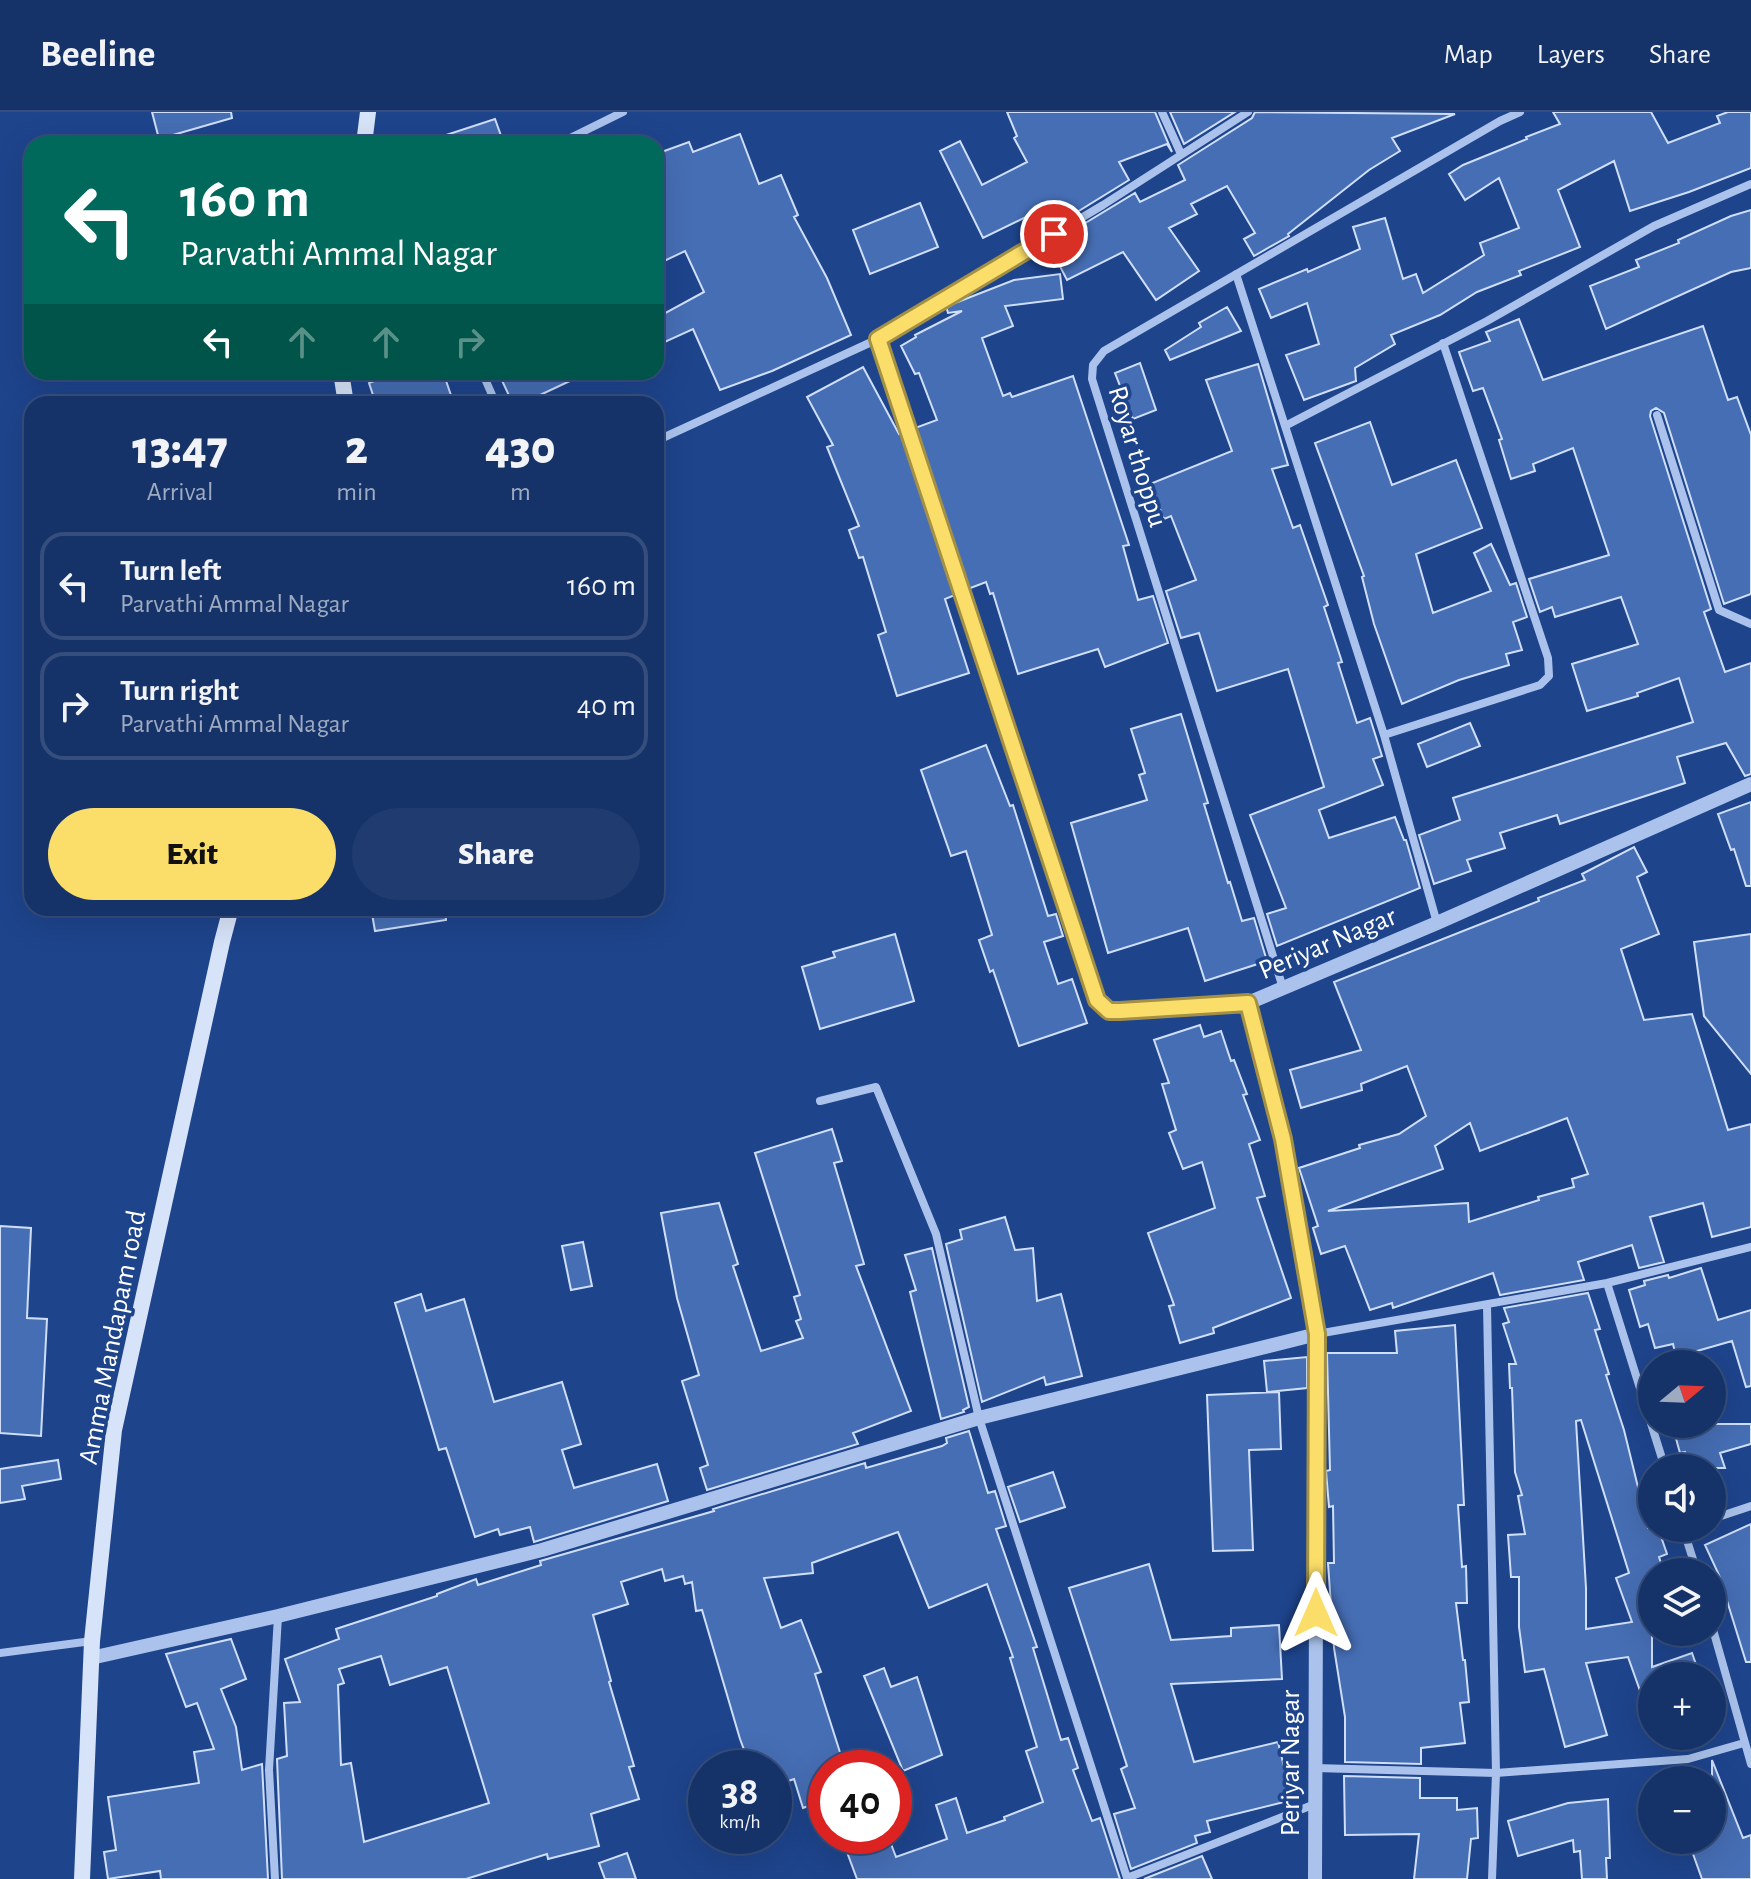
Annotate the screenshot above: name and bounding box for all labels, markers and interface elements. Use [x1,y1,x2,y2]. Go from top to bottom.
text: Beeline [40,36,155,74]
text: Map [1444,41,1493,69]
text: Layers [1537,41,1605,69]
text: Share [1649,41,1711,69]
icon: left [48,168,152,272]
text: 160 m [180,171,310,227]
pin [1020,200,1088,268]
icon: arrive [1032,212,1076,256]
text: Parvathi Ammal Nagar [180,236,497,272]
icon: left [196,320,240,364]
icon: ahead [280,320,324,364]
icon: ahead [364,320,408,364]
icon: right [448,320,492,364]
street label: Royar thoppu [1102,383,1172,530]
text: 13:47 [132,425,228,473]
text: 2 [345,425,368,473]
text: 430 [485,425,556,473]
text: Arrival [147,479,214,505]
text: min [336,479,377,505]
text: m [510,479,531,505]
text: Turn left [120,556,221,586]
icon: left [52,564,96,608]
text: 160 m [567,571,636,601]
text: Parvathi Ammal Nagar [120,591,349,617]
text: Turn right [120,676,239,706]
icon: right [52,684,96,728]
text: 40 m [577,691,636,721]
text: Parvathi Ammal Nagar [120,711,349,737]
button: Exit [48,808,336,900]
button: Share [352,808,640,900]
street label: Periyar Nagar [1255,902,1401,985]
street label: Amma Mandapam road [75,1208,151,1467]
north arrow [1638,1350,1726,1438]
map controls [1638,1350,1726,1854]
button: sound [1638,1454,1726,1542]
button: layers [1638,1558,1726,1646]
position arrow [1274,1571,1358,1655]
button: + [1638,1662,1726,1750]
street label: Periyar Nagar [1277,1690,1305,1836]
speed limit sign: 40 [808,1750,912,1854]
button: − [1638,1766,1726,1854]
text: 38 [722,1772,758,1812]
text: km/h [719,1812,761,1832]

